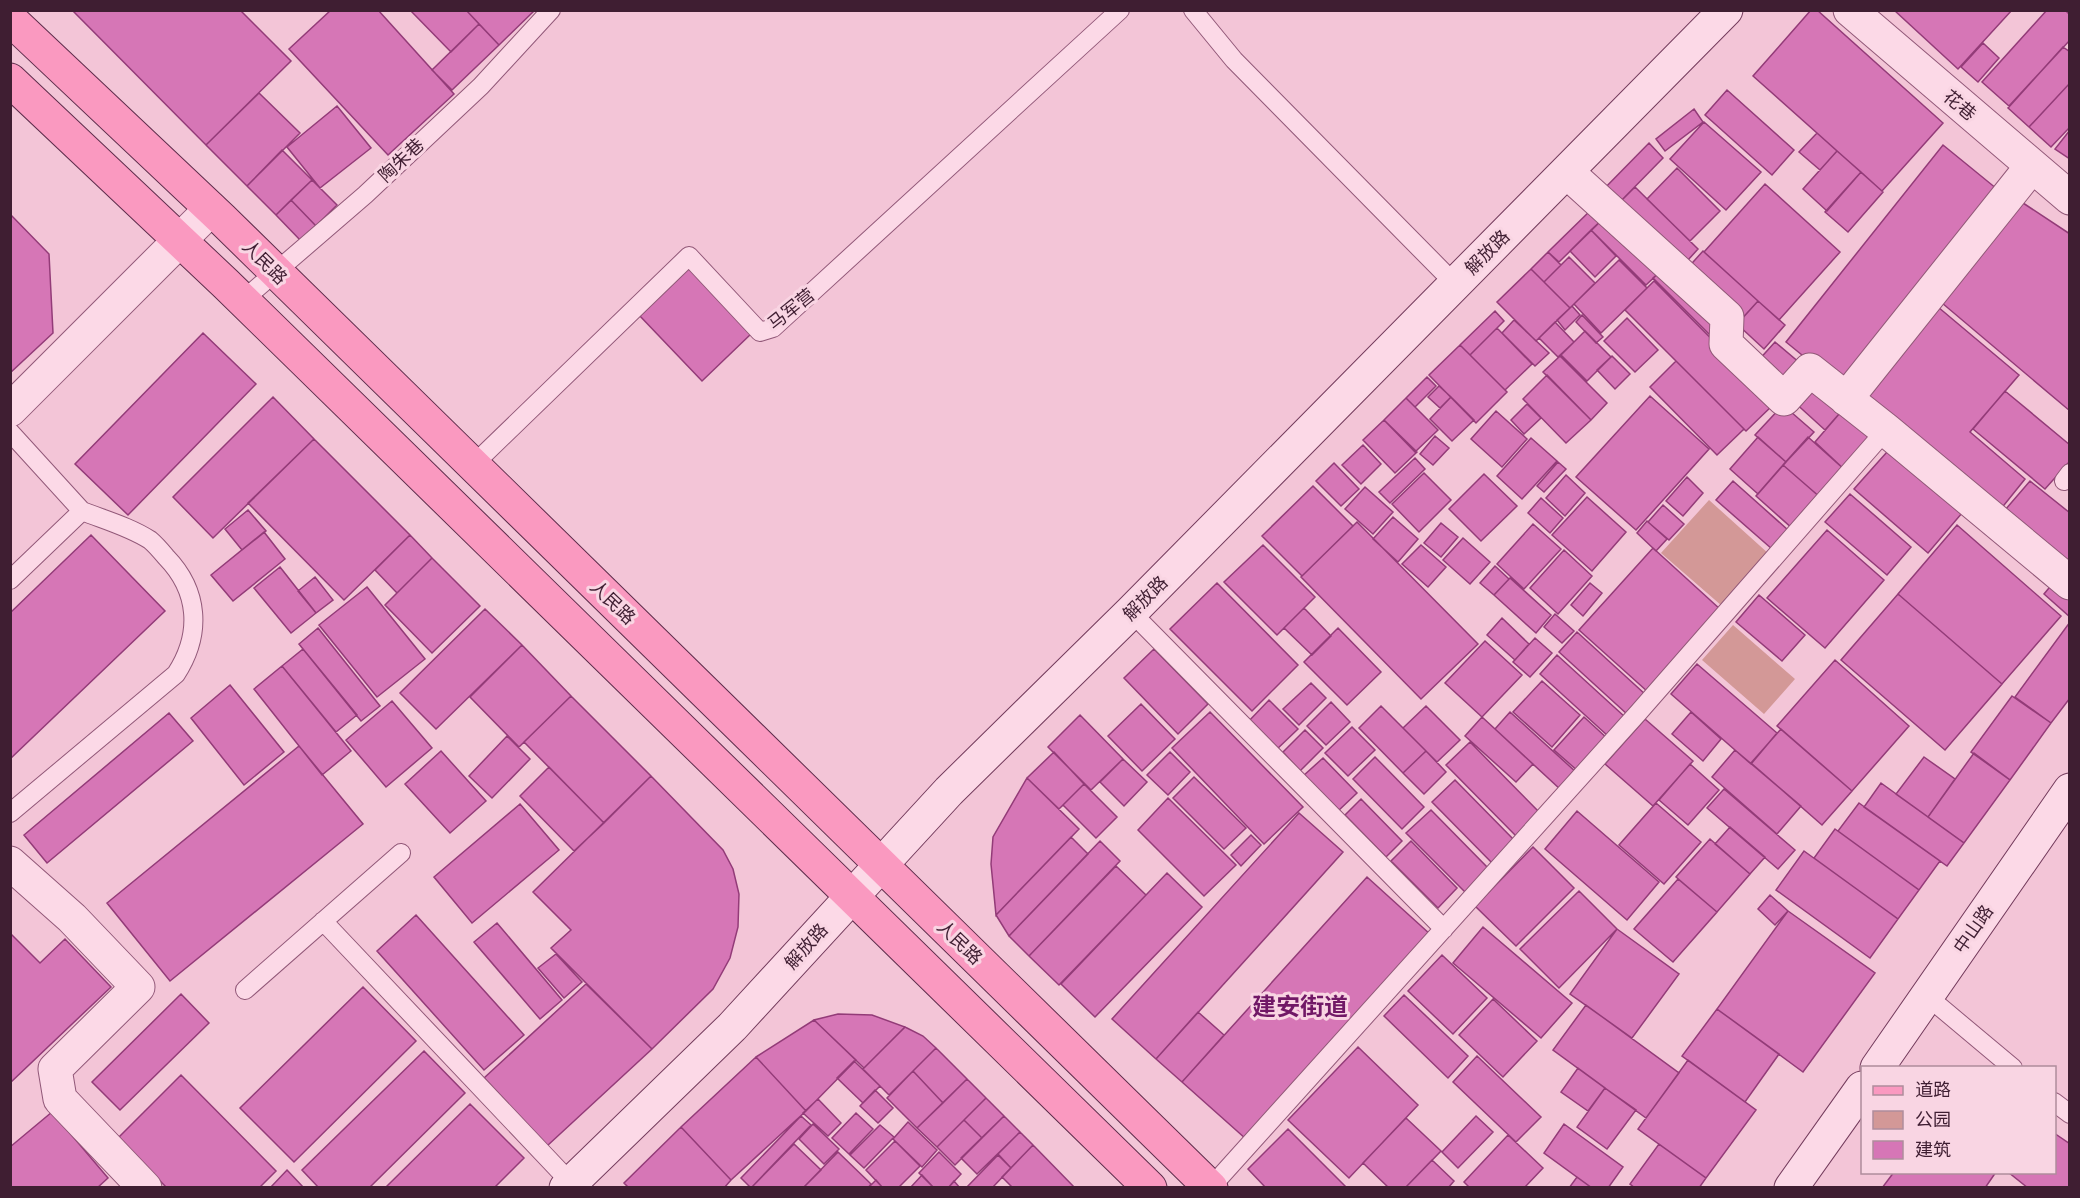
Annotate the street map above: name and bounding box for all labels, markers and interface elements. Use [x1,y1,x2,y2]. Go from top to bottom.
street label: 花巷 [1939,85,1981,125]
street label: 陶朱巷 [373,133,429,187]
street label: 解放路 [1460,225,1514,279]
street label: 人民路 [238,235,292,289]
street label: 马军营 [763,283,819,335]
street label: 解放路 [1118,571,1172,625]
street label: 人民路 [586,575,640,629]
street label: 中山路 [1948,900,1998,958]
street label: 人民路 [933,915,987,969]
street label: 解放路 [779,918,833,974]
district label: 建安街道 [1252,990,1348,1022]
legend [1861,1066,2056,1174]
text: 道路 [1915,1078,1951,1101]
text: 公园 [1915,1108,1951,1131]
text: 建筑 [1915,1138,1951,1161]

